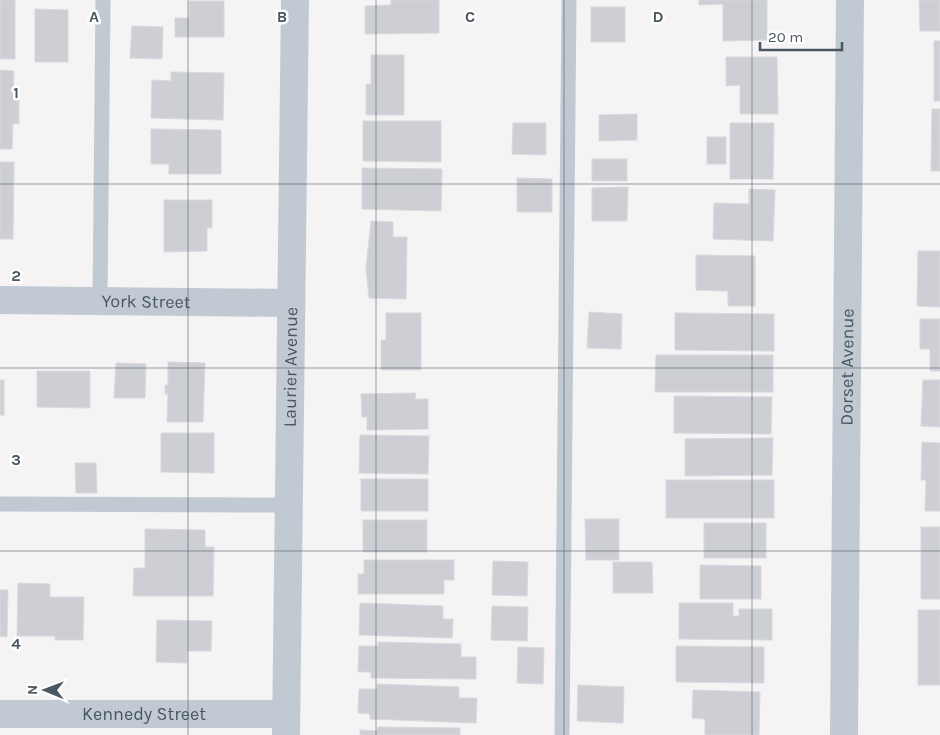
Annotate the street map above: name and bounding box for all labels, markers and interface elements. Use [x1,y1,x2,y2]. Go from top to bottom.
text: A [89,7,99,26]
text: B [277,7,287,26]
text: C [465,7,475,26]
text: D [653,7,664,26]
scale bar [760,20,842,52]
text: 20 m [768,28,803,46]
text: 1 [13,83,19,102]
text: 2 [11,266,21,285]
street label: York Street [101,290,191,313]
street label: Laurier Avenue [279,307,302,427]
street label: Dorset Avenue [836,308,858,426]
text: 3 [11,450,21,469]
text: 4 [11,634,21,653]
north arrow [20,665,70,715]
text: N [24,685,41,695]
street label: Kennedy Street [82,703,206,725]

